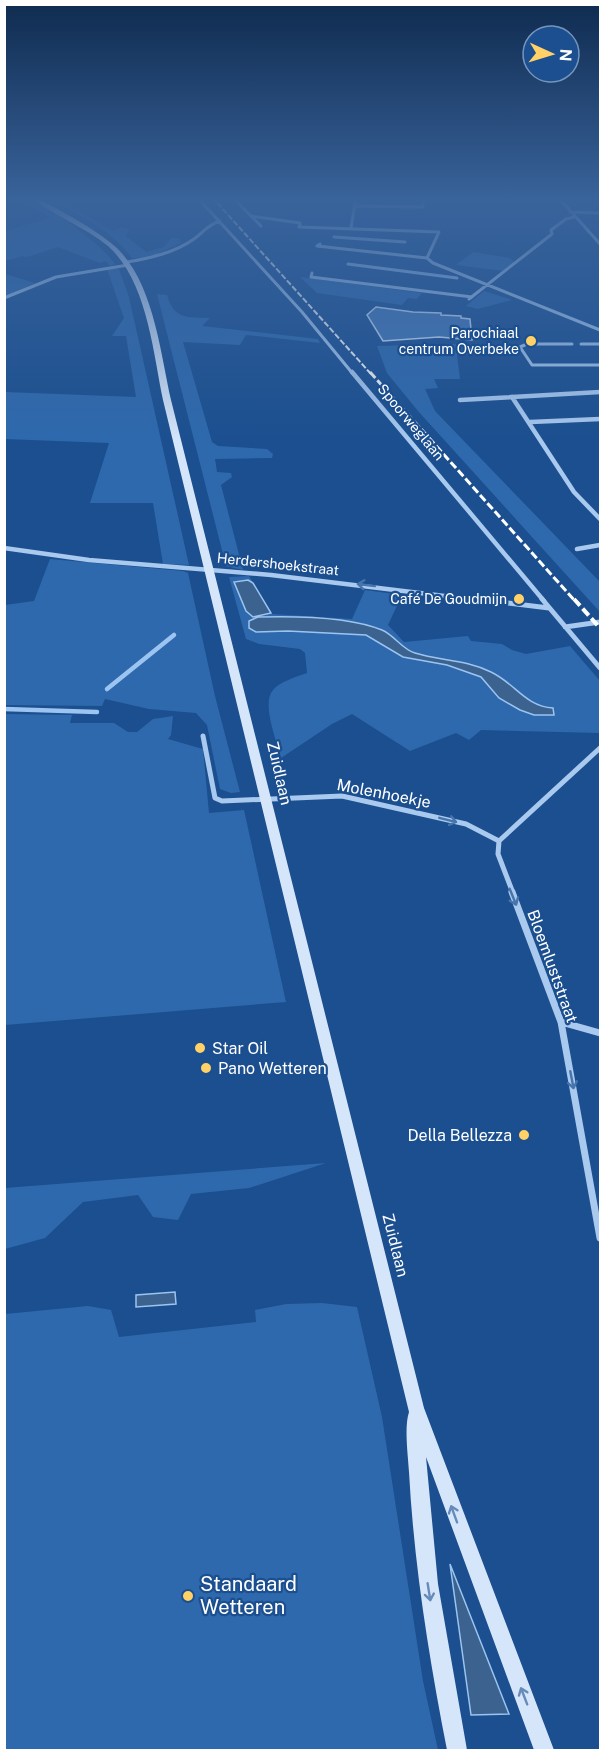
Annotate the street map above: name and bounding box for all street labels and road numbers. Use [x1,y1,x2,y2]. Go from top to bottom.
street label: Spoorweglaan [375,381,447,463]
street label: Herdershoekstraat [216,550,340,578]
street label: Zuidlaan [263,739,296,807]
street label: Molenhoekje [335,775,433,812]
street label: Bloemluststraat [523,907,582,1025]
street label: Zuidlaan [378,1211,413,1279]

